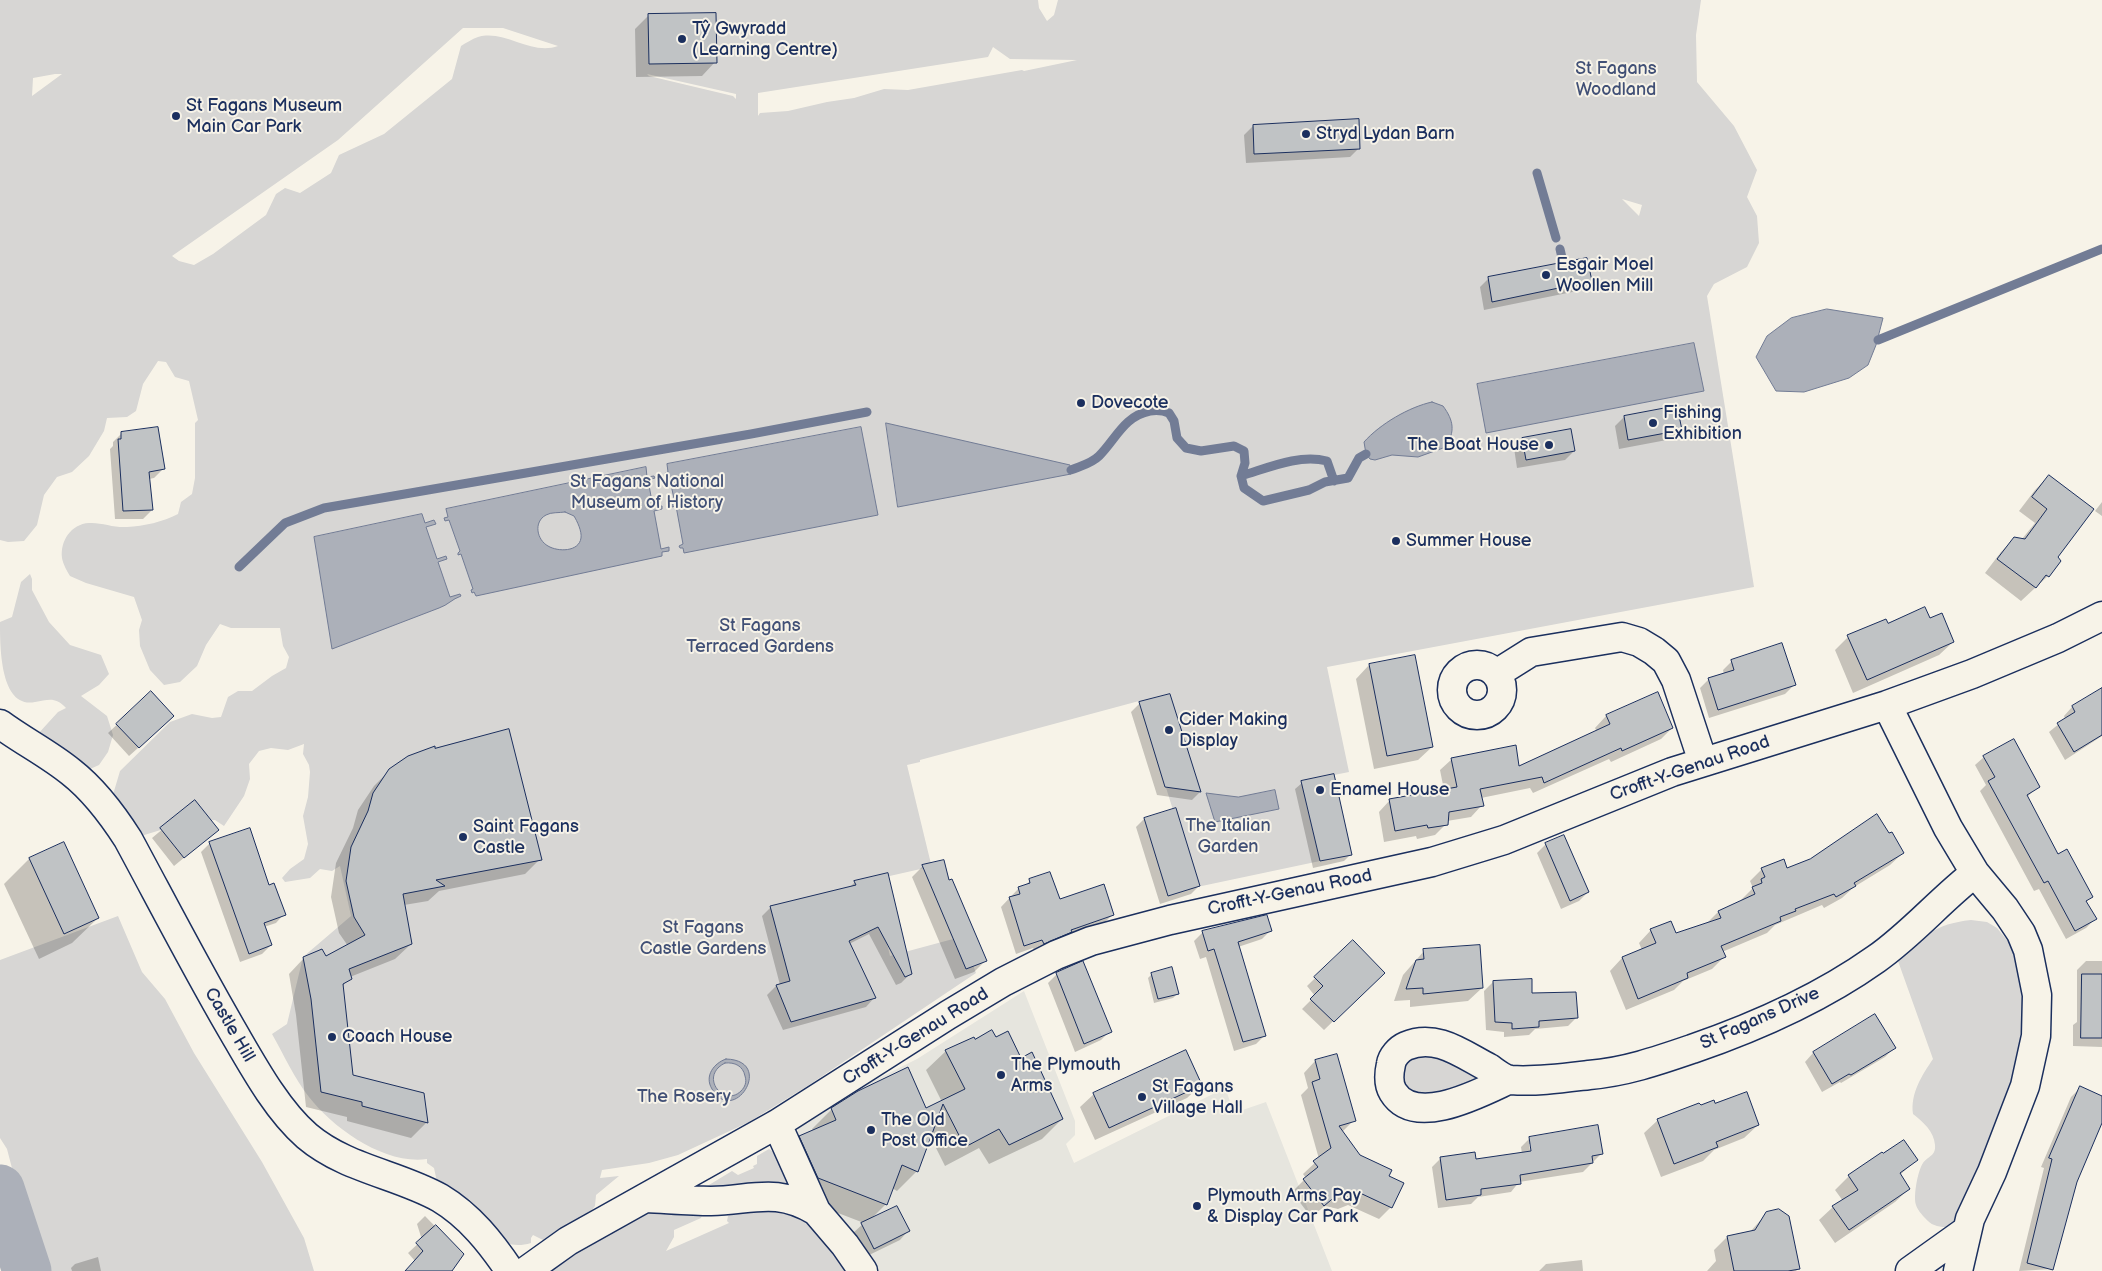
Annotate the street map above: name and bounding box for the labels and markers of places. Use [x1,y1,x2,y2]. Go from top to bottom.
place label: Tŷ Gwyradd (Learning Centre) [692,18,838,60]
marker: Tŷ Gwyradd (Learning Centre) [676,33,688,45]
place label: St Fagans Museum Main Car Park [186,95,342,138]
marker: St Fagans Museum Main Car Park [170,110,182,122]
place label: Stryd Lydan Barn [1316,123,1455,145]
marker: Stryd Lydan Barn [1300,128,1312,140]
place label: Esgair Moel Woollen Mill [1556,254,1653,296]
marker: Esgair Moel Woollen Mill [1540,269,1552,281]
place label: Dovecote [1091,392,1168,414]
marker: Dovecote [1075,397,1087,409]
place label: Fishing Exhibition [1663,402,1742,444]
marker: Fishing Exhibition [1647,417,1659,429]
place label: The Boat House [1407,434,1539,456]
marker: The Boat House [1543,439,1555,451]
place label: Summer House [1406,530,1532,552]
marker: Summer House [1390,535,1402,547]
place label: Cider Making Display [1179,709,1288,752]
marker: Cider Making Display [1163,724,1175,736]
place label: Enamel House [1330,779,1449,801]
marker: Enamel House [1314,784,1326,796]
place label: Saint Fagans Castle [473,816,579,859]
marker: Saint Fagans Castle [457,831,469,843]
place label: Coach House [342,1026,452,1048]
marker: Coach House [326,1031,338,1043]
place label: The Plymouth Arms [1011,1054,1121,1096]
marker: The Plymouth Arms [995,1069,1007,1081]
place label: St Fagans Village Hall [1152,1076,1243,1118]
marker: St Fagans Village Hall [1136,1091,1148,1103]
place label: The Old Post Office [881,1109,968,1152]
marker: The Old Post Office [865,1124,877,1136]
place label: Plymouth Arms Pay & Display Car Park [1207,1185,1361,1228]
marker: Plymouth Arms Pay & Display Car Park [1191,1200,1203,1212]

